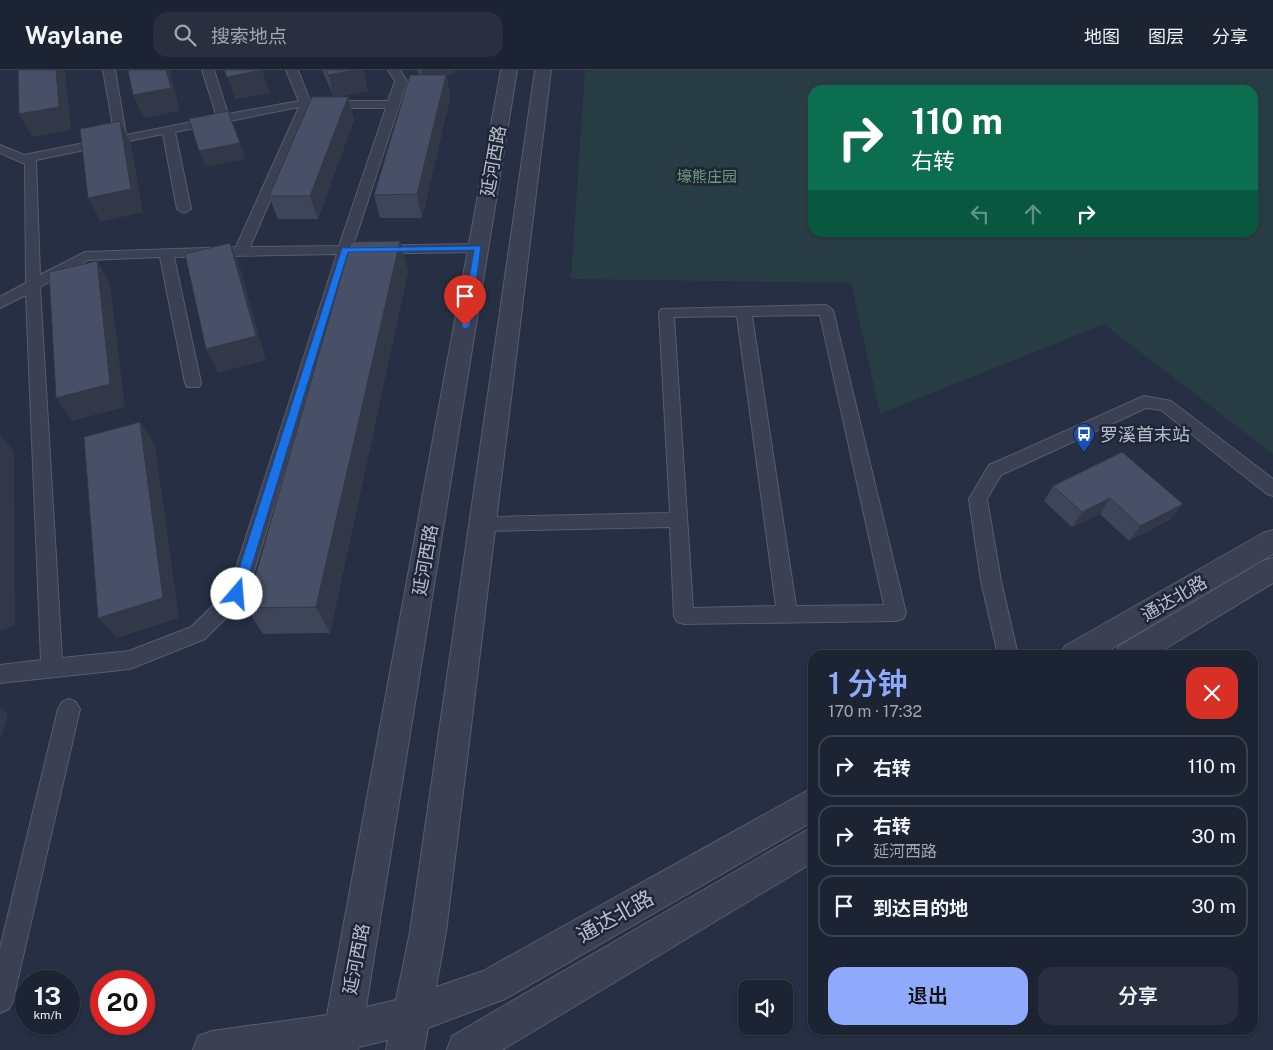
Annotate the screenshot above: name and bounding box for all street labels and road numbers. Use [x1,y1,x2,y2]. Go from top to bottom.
street label: 延河西路 [476,124,510,198]
street label: 延河西路 [408,523,442,597]
street label: 通达北路 [1138,571,1210,625]
street label: 通达北路 [572,885,658,947]
street label: 延河西路 [339,922,373,996]

